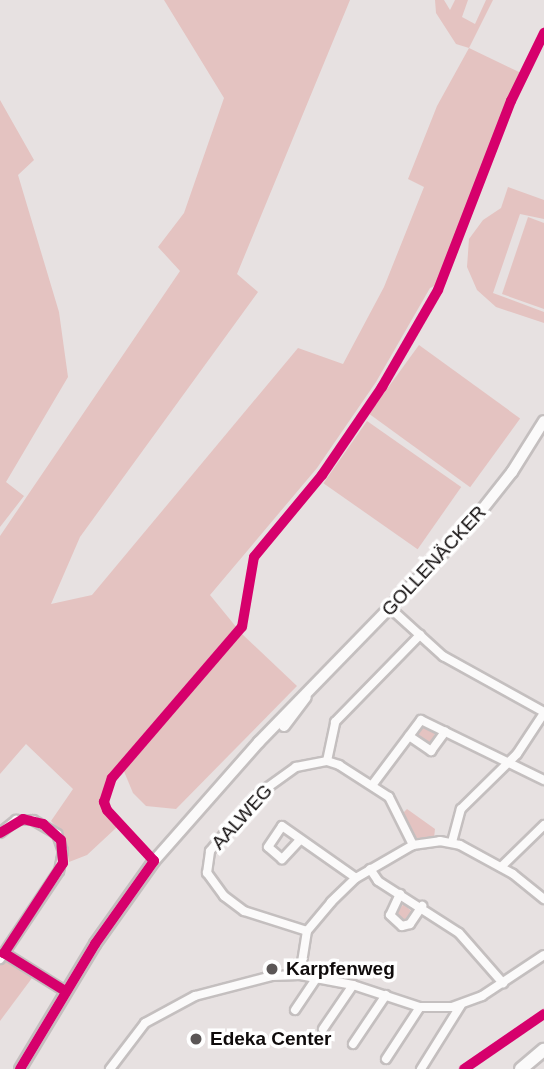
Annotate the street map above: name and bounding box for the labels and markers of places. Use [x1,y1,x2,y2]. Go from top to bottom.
place label: Karpfenweg [286,958,395,980]
marker: Karpfenweg [264,961,280,977]
place label: Edeka Center [210,1028,331,1050]
marker: Edeka Center [188,1031,204,1047]

